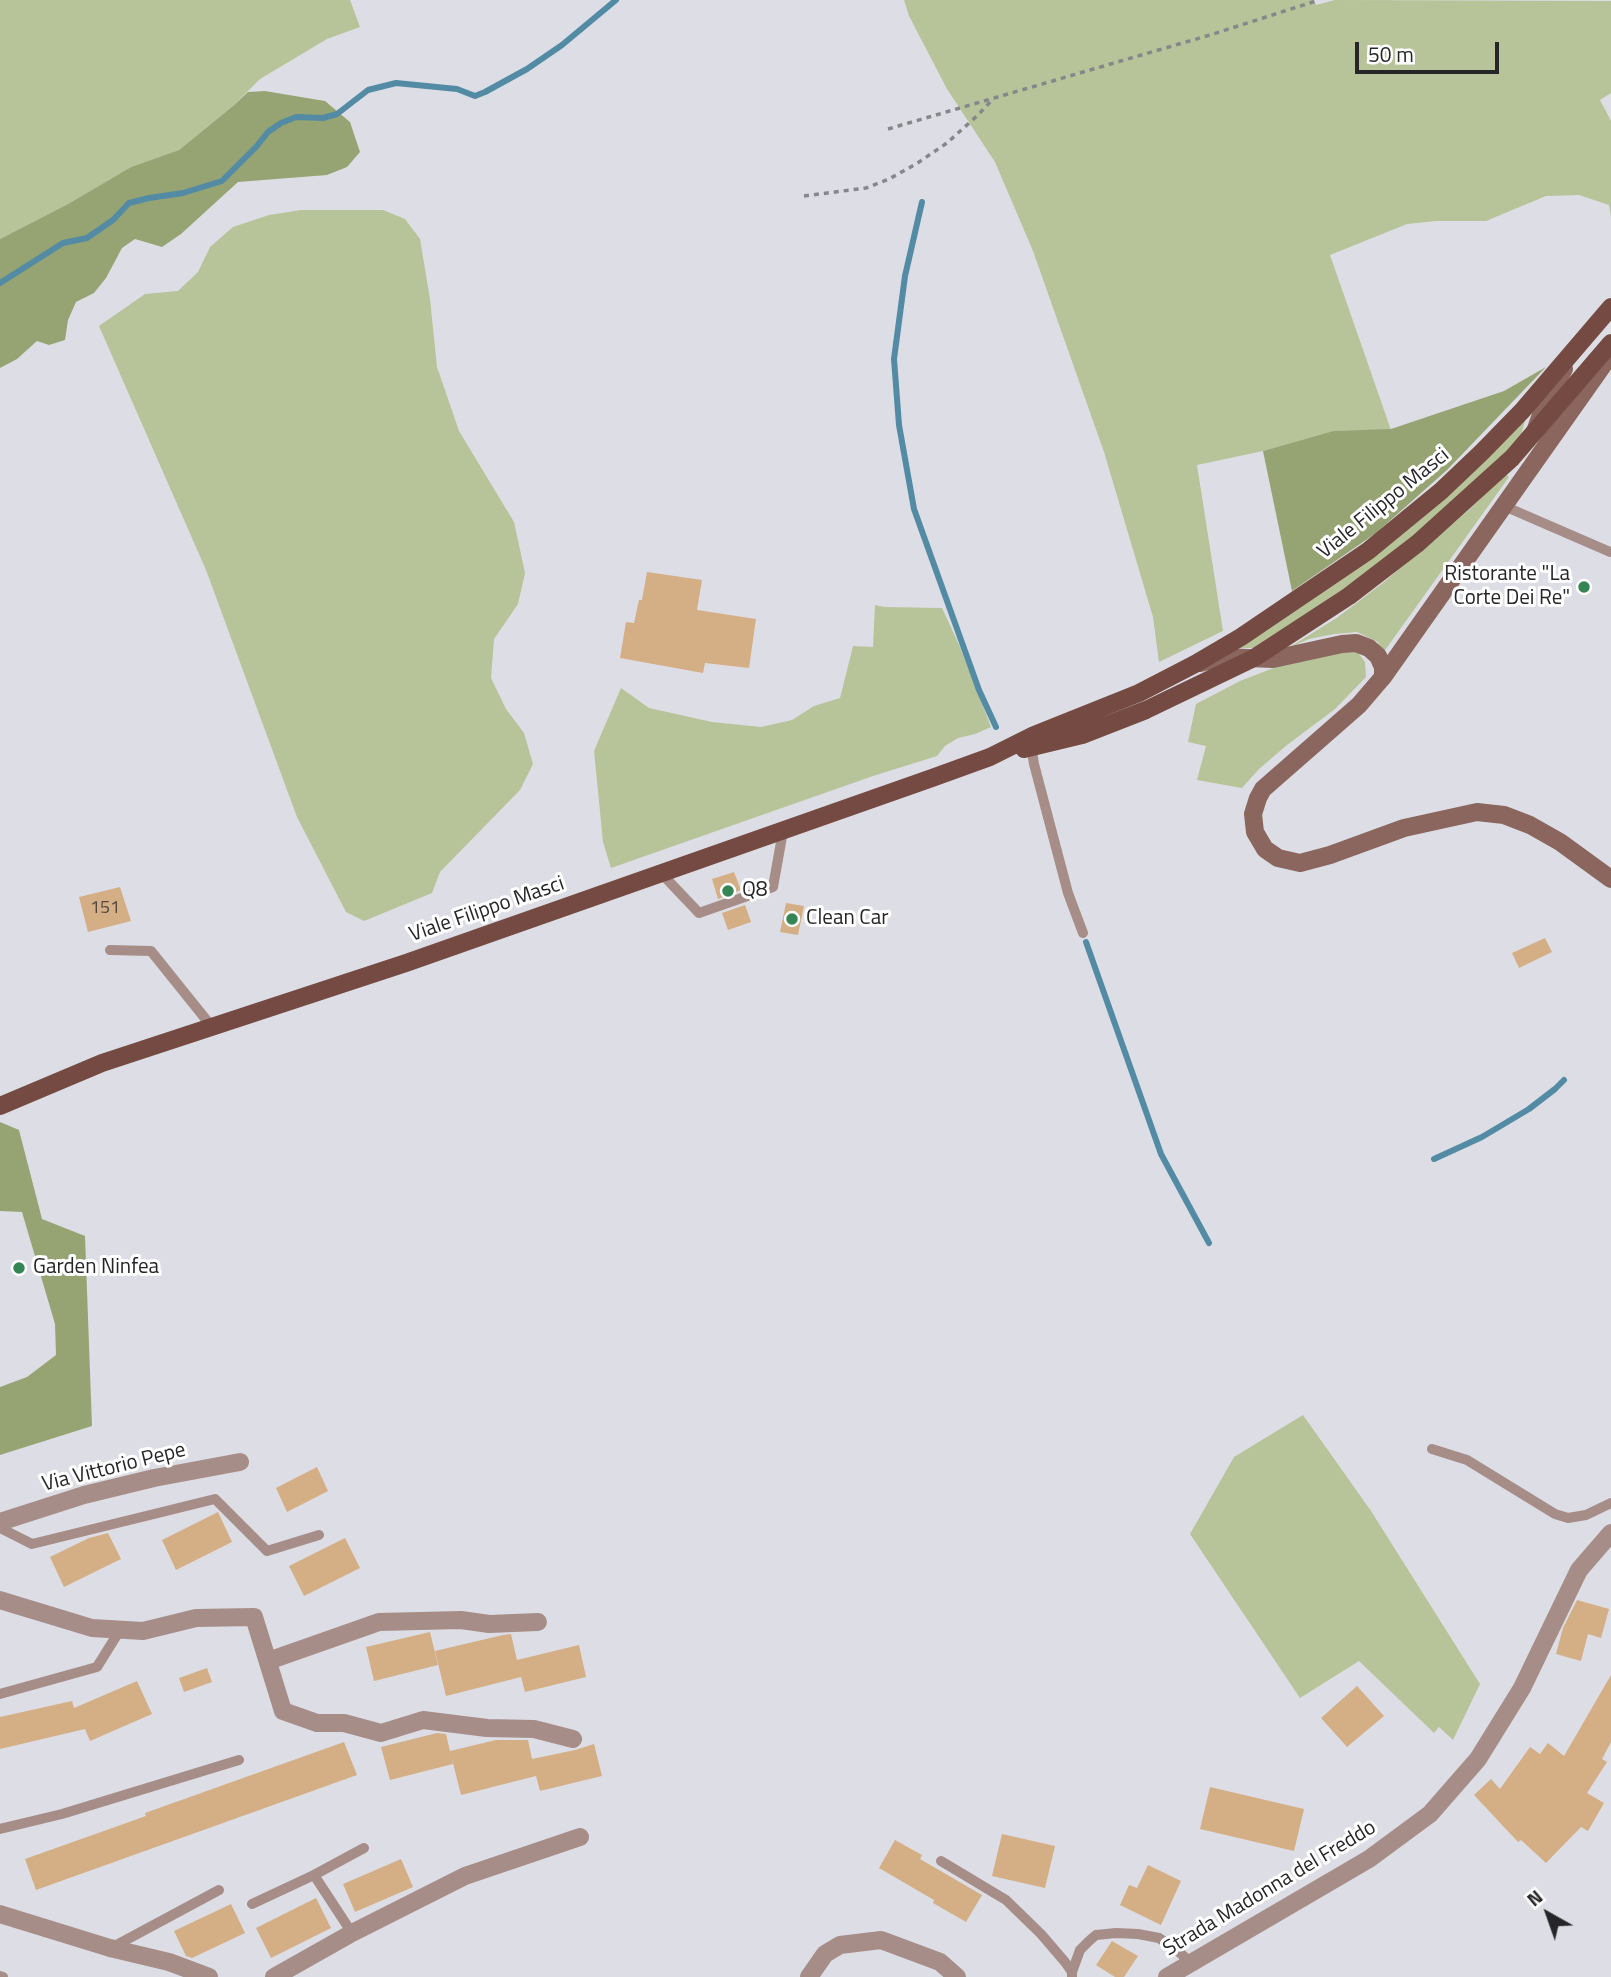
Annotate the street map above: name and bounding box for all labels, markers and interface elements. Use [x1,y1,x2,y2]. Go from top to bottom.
scale bar [1359,28,1502,72]
text: 50 m [1368,38,1414,70]
street label: Viale Filippo Masci [1313,443,1455,565]
place label: Ristorante "La Corte Dei Re" [1444,562,1570,612]
marker: Ristorante "La Corte Dei Re" [1576,579,1592,595]
street label: Viale Filippo Masci [406,872,568,948]
place label: Q8 [742,878,768,904]
marker: Q8 [720,883,736,899]
house number: 151 [90,898,120,920]
place label: Clean Car [806,906,889,932]
marker: Clean Car [784,911,800,927]
place label: Garden Ninfea [33,1255,159,1281]
marker: Garden Ninfea [11,1260,27,1276]
street label: Via Vittorio Pepe [40,1438,188,1498]
street label: Strada Madonna del Freddo [1159,1816,1381,1962]
north arrow [1513,1879,1583,1949]
text: N [1520,1882,1549,1913]

